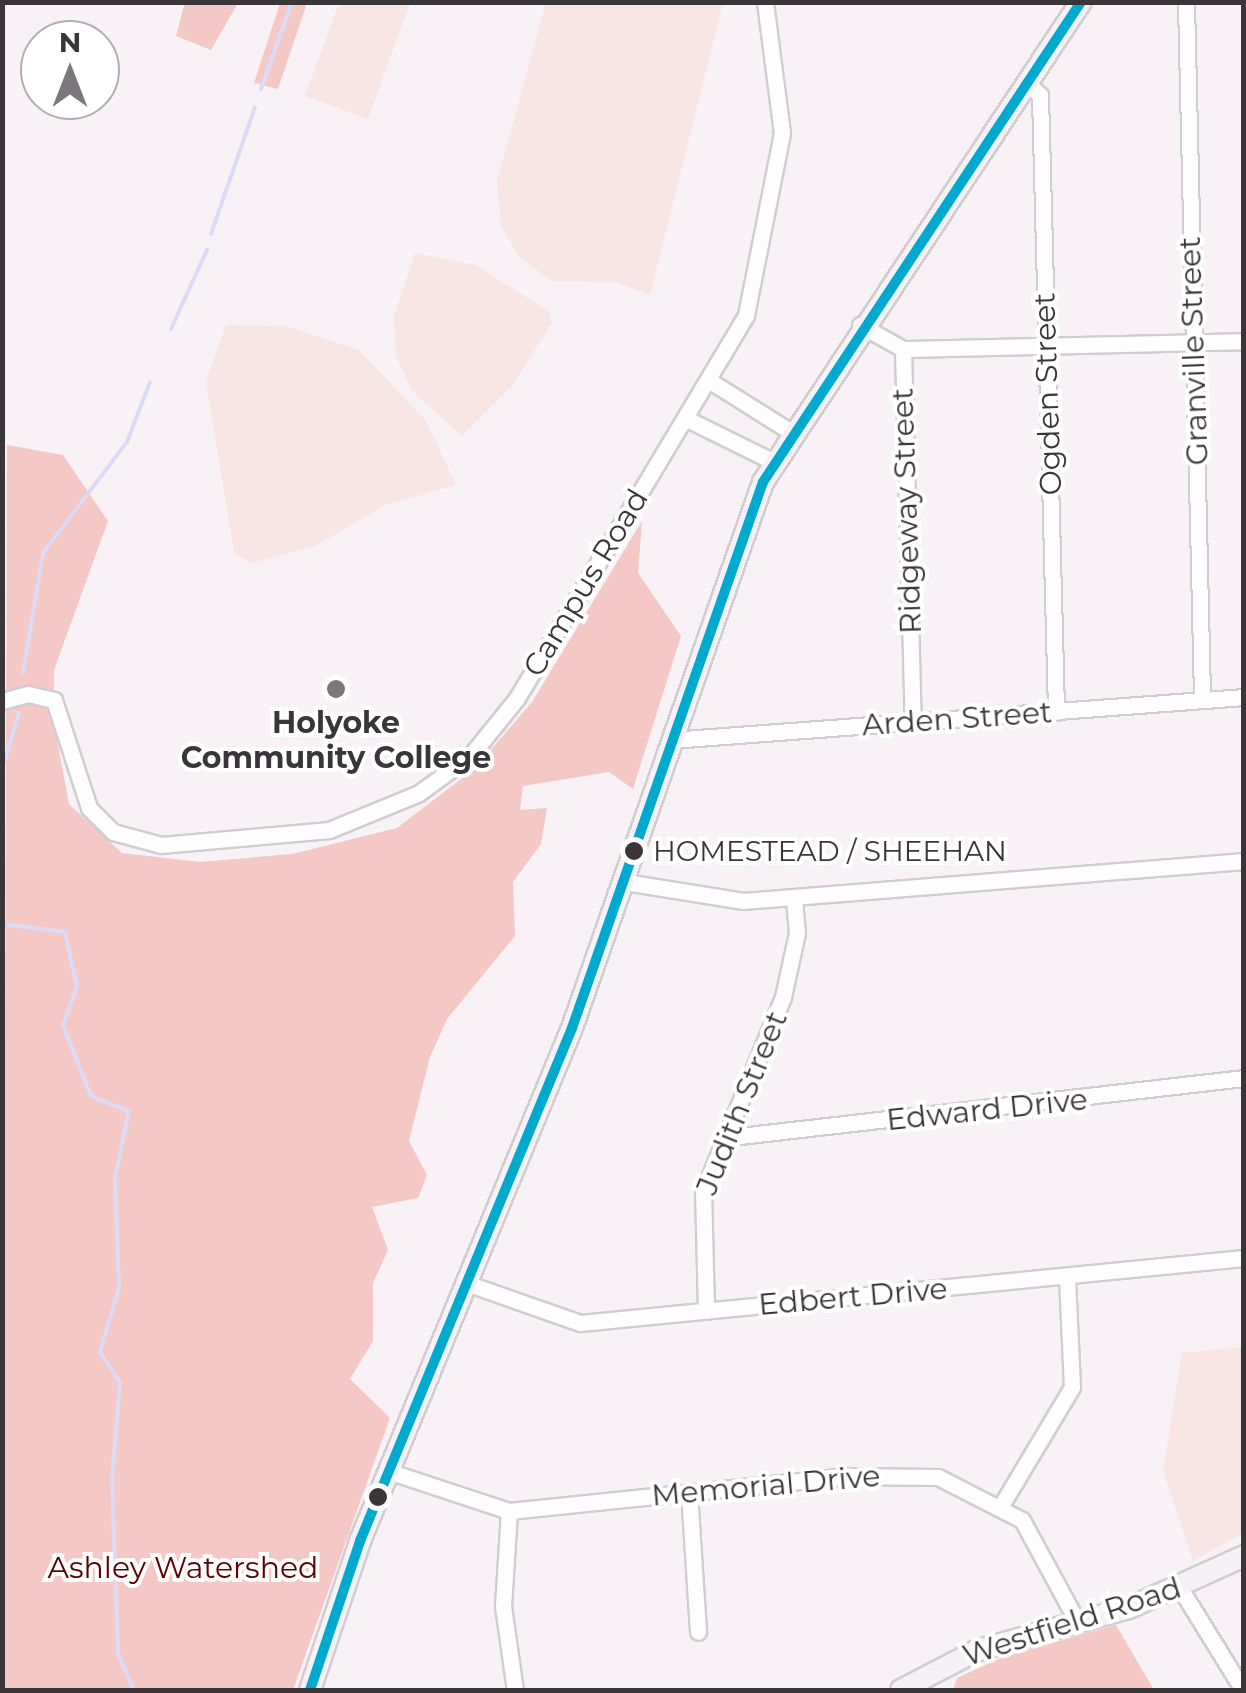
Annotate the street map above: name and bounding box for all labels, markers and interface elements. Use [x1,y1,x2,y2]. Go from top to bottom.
north arrow [20,20,120,120]
text: N [59,25,81,59]
street label: Granville Street [1172,236,1216,466]
street label: Ogden Street [1026,292,1070,496]
street label: Ridgeway Street [885,387,929,635]
street label: Campus Road [516,483,656,683]
marker: Holyoke Community College [325,678,347,700]
street label: Arden Street [861,694,1053,744]
place label: Holyoke Community College [181,705,491,776]
place label: HOMESTEAD / SHEEHAN [653,834,1007,868]
marker: HOMESTEAD / SHEEHAN [624,841,644,861]
street label: Judith Street [689,1006,795,1200]
street label: Edward Drive [885,1082,1089,1138]
street label: Edbert Drive [757,1271,949,1323]
street label: Memorial Drive [650,1458,882,1514]
unlabelled marker [368,1487,388,1507]
park label: Ashley Watershed [48,1550,318,1586]
street label: Westfield Road [958,1570,1186,1674]

